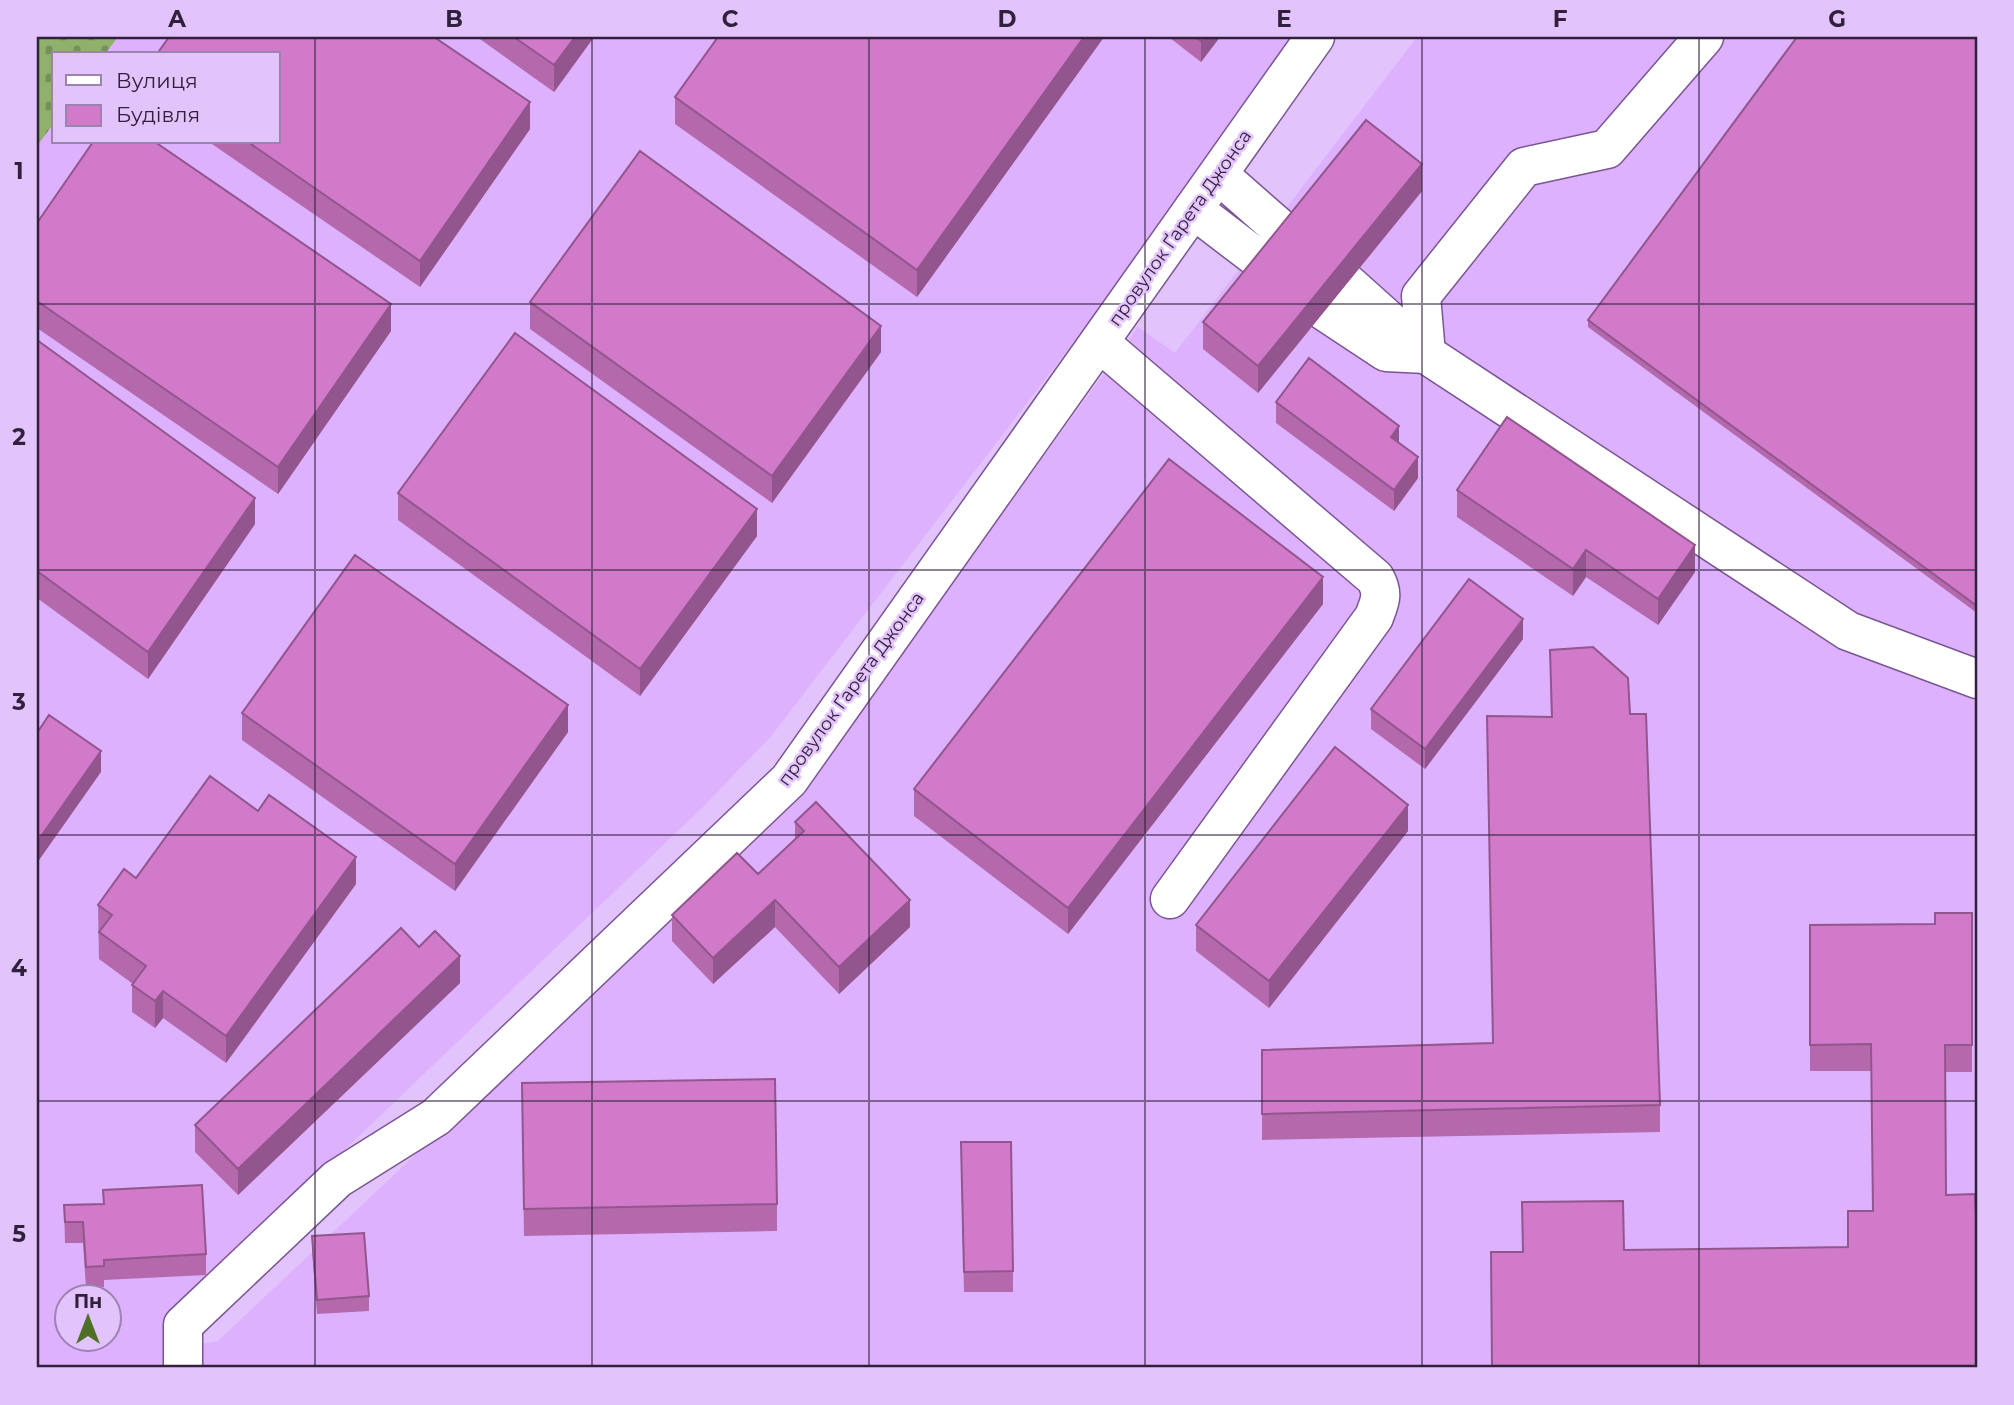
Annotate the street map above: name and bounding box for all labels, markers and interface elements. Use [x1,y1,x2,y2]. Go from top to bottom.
text: A [167,5,186,33]
text: B [445,5,463,33]
text: C [722,5,739,33]
text: D [998,5,1017,33]
text: E [1276,5,1292,33]
text: F [1553,5,1568,33]
text: G [1828,5,1846,33]
legend [52,52,280,144]
text: Вулиця [116,68,198,93]
text: Будівля [116,102,200,127]
street label: провулок Ґарета Джонса [1104,126,1256,330]
text: 1 [14,157,24,185]
text: 2 [12,423,26,451]
street label: провулок Ґарета Джонса [773,588,929,790]
text: 3 [11,688,26,716]
text: 4 [11,954,27,982]
text: 5 [12,1220,26,1248]
north arrow [52,1282,122,1352]
text: Пн [74,1290,102,1313]

